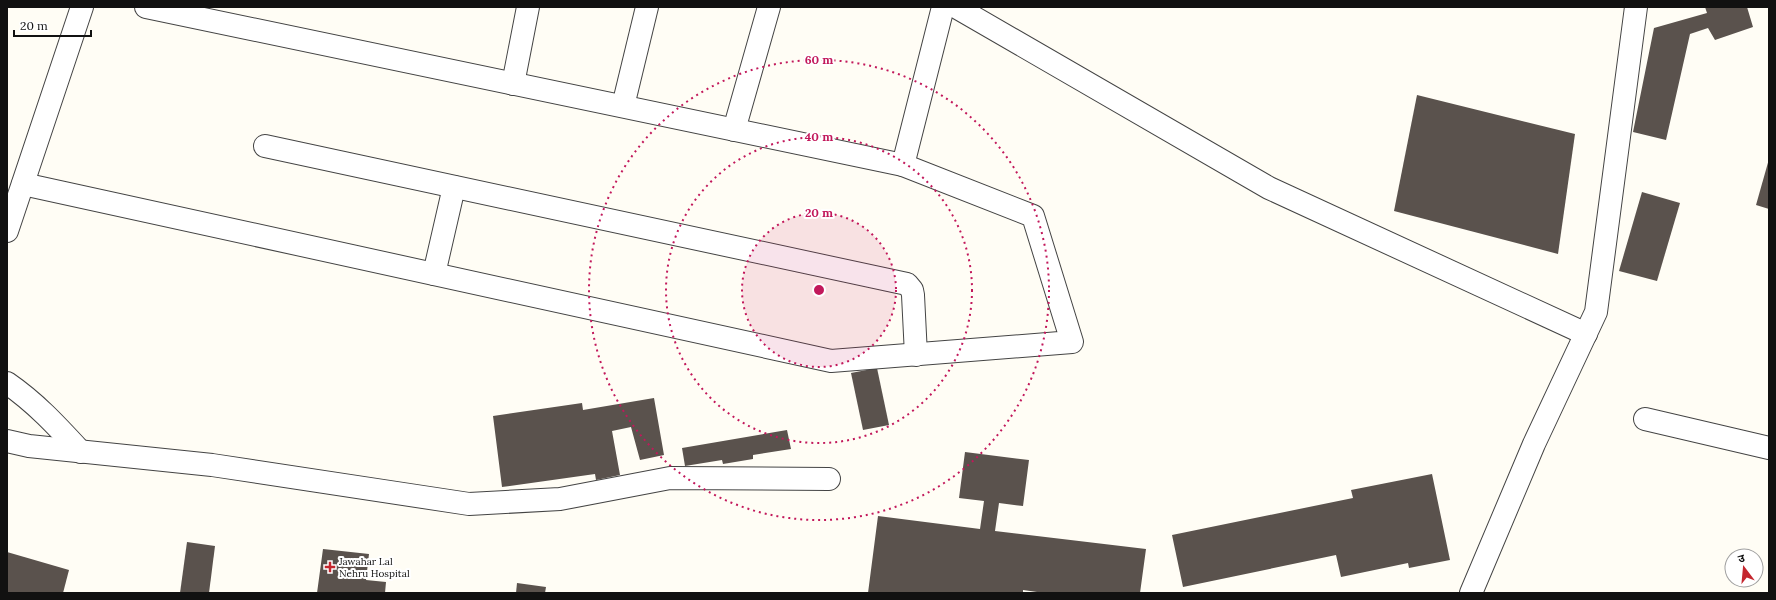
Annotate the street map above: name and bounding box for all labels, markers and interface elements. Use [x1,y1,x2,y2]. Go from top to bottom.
scale bar [14,12,91,38]
text: 20 m [20,18,48,33]
text: 60 m [805,52,833,67]
text: 40 m [805,129,833,144]
text: 20 m [805,205,833,220]
centre of rings [812,283,826,297]
north arrow [1724,548,1764,588]
text: उ [1736,551,1747,566]
place label: Jawahar Lal Nehru Hospital [338,555,410,580]
marker: Jawahar Lal Nehru Hospital [324,561,336,573]

